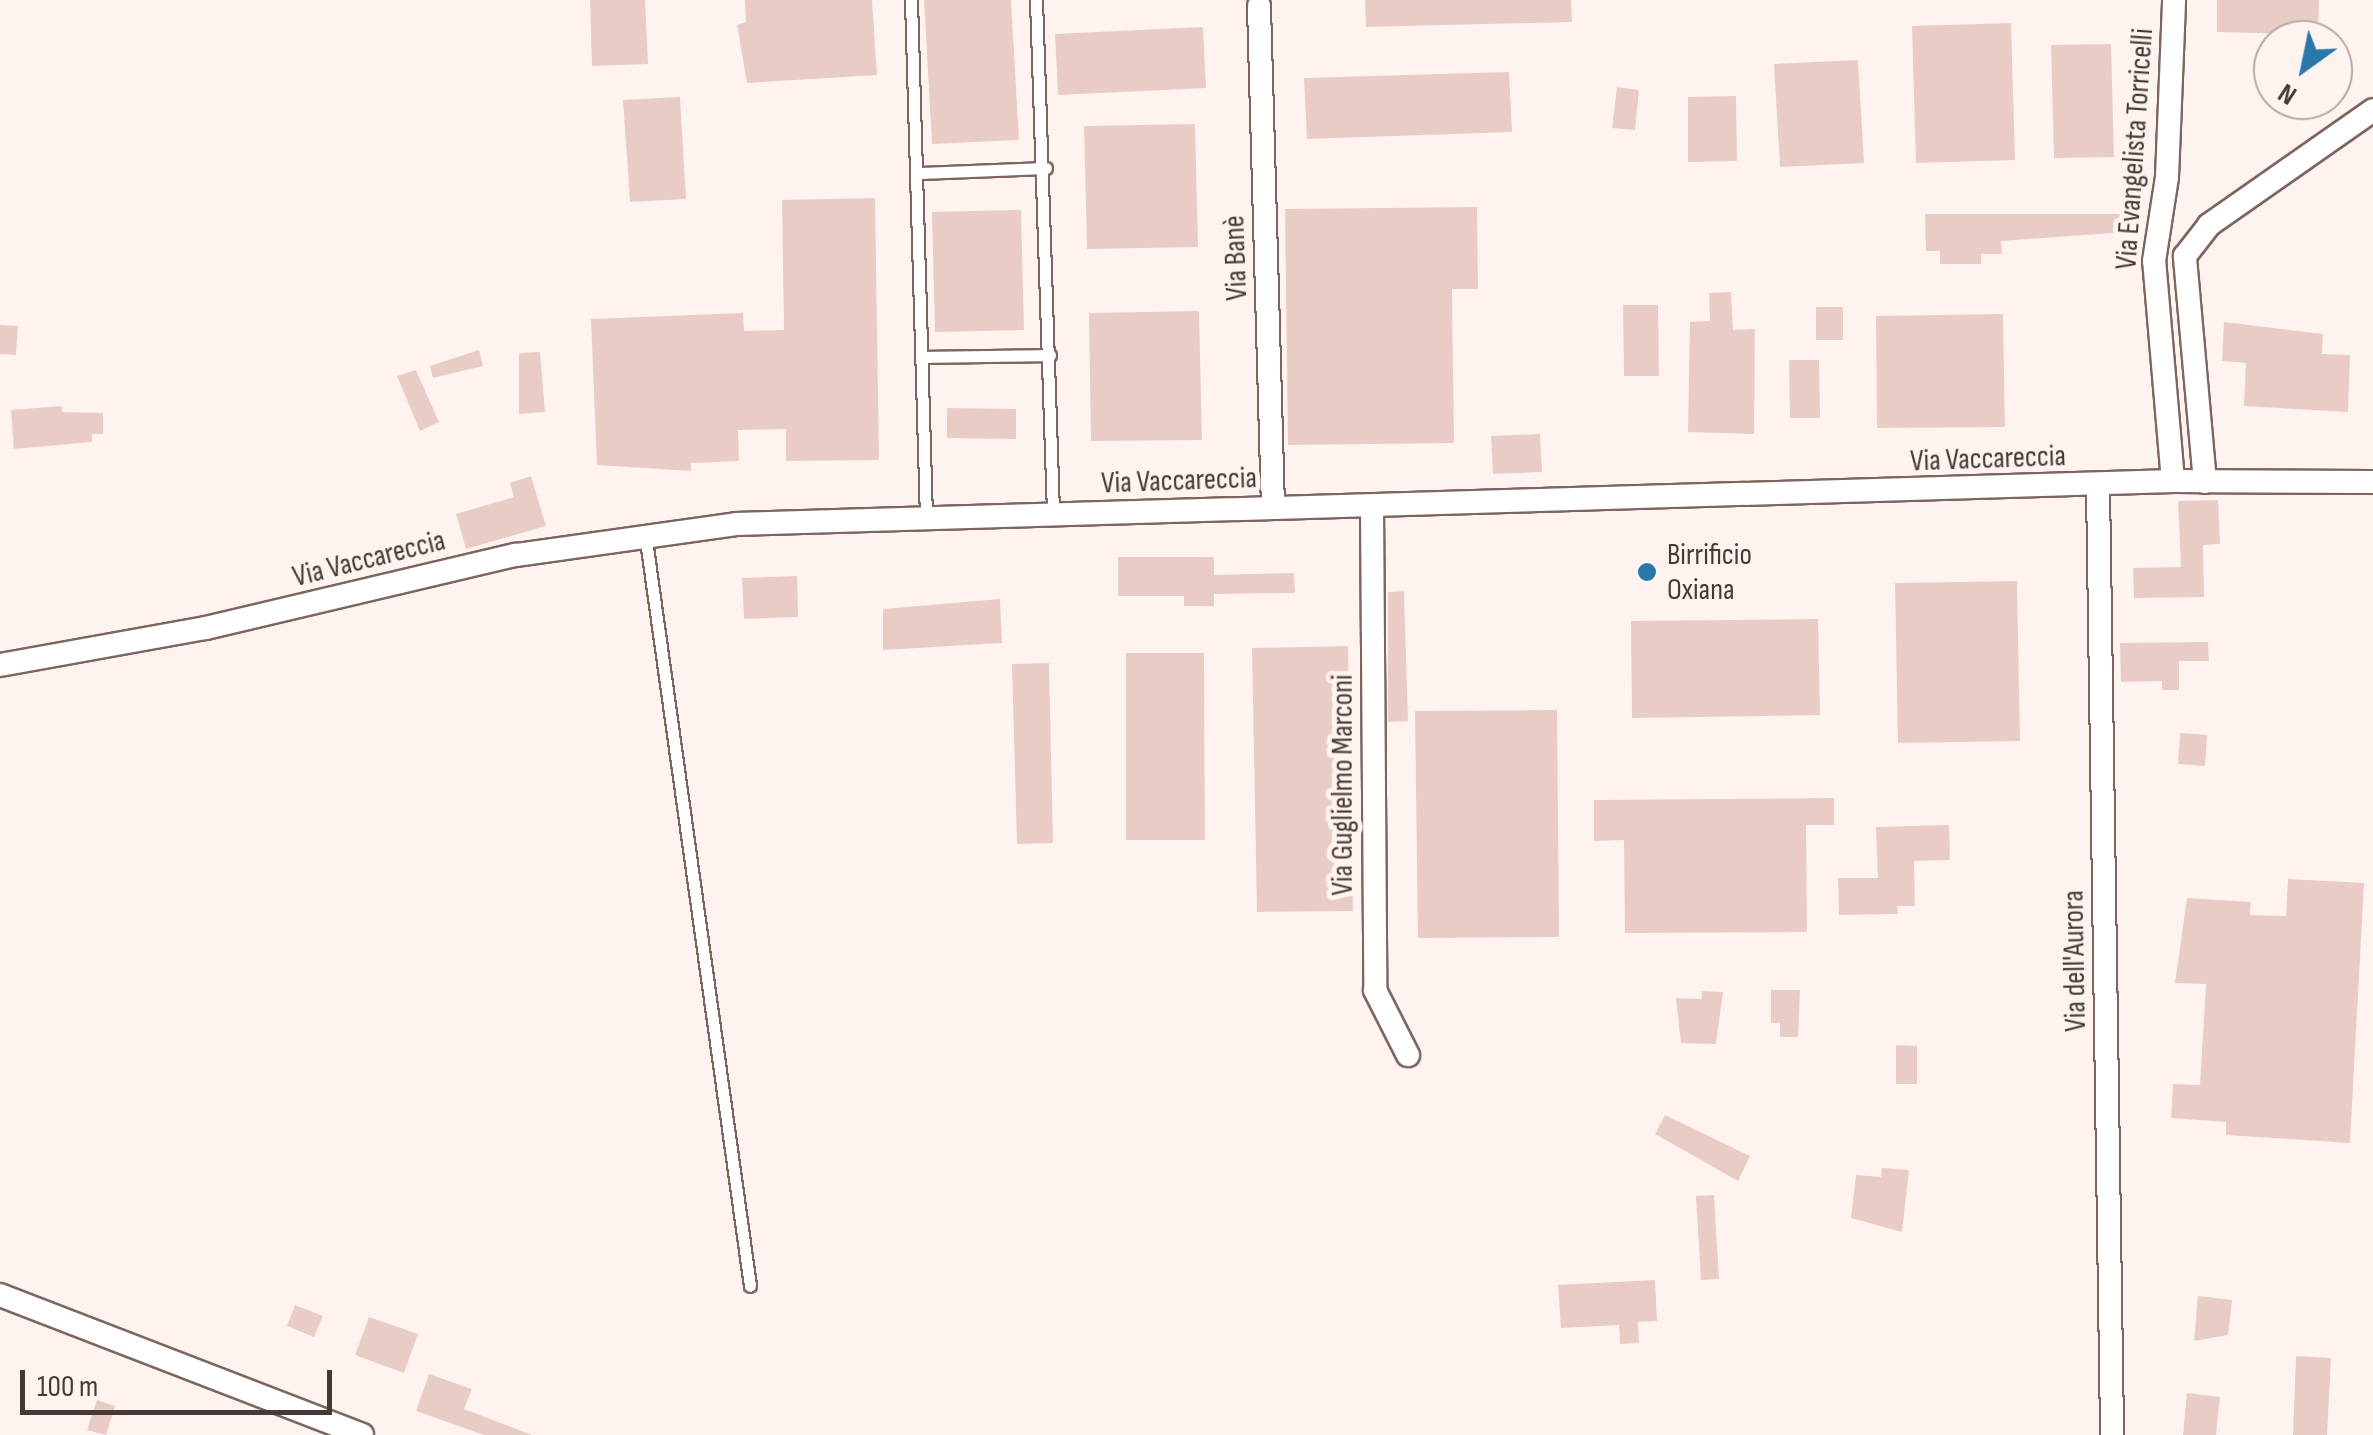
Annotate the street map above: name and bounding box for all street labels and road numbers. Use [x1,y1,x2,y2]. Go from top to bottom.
street label: Via Evangelista Torricelli [2109,27,2161,271]
street label: Via Banè [1217,215,1255,301]
street label: Via Vaccareccia [1910,438,2066,480]
street label: Via Vaccareccia [1101,460,1257,502]
street label: Via Vaccareccia [289,523,449,595]
street label: Via Guglielmo Marconi [1325,674,1361,896]
street label: Via dell'Aurora [2056,890,2094,1032]

